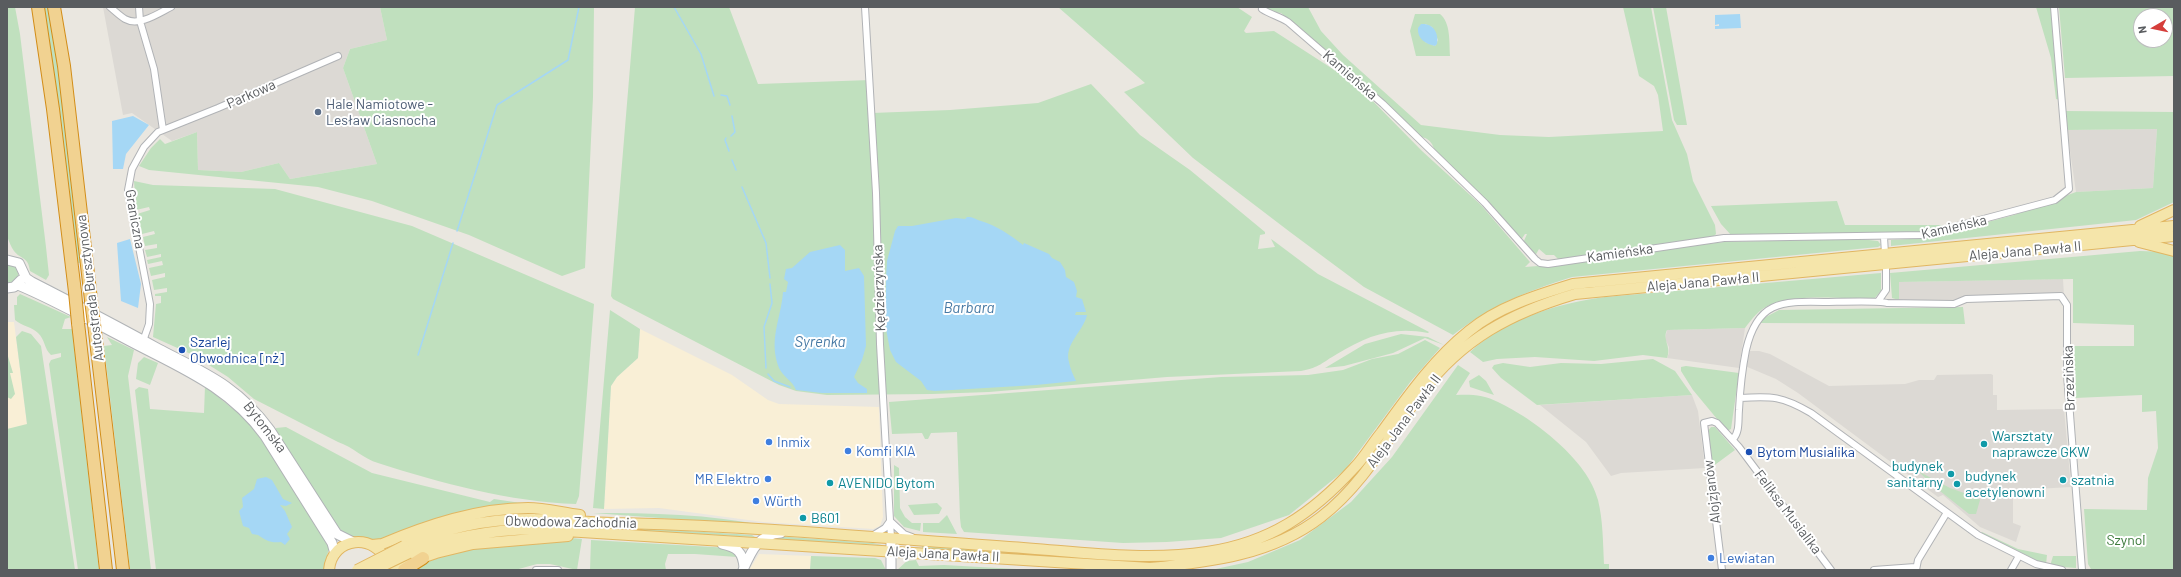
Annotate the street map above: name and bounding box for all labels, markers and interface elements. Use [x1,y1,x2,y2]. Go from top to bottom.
north arrow [2133,8,2173,48]
text: N [2135,25,2149,34]
street label: Kamieńska [1319,47,1381,103]
street label: Parkowa [224,76,278,112]
place label: Hale Namiotowe - Lesław Ciasnocha [326,96,436,128]
marker: Hale Namiotowe - Lesław Ciasnocha [313,107,323,117]
street label: Graniczna [122,188,148,250]
street label: Kamieńska [1920,211,1988,243]
street label: Autostrada Bursztynowa [73,214,107,362]
street label: Aleja Jana Pawła II [1968,238,2082,264]
street label: Kamieńska [1586,240,1654,266]
street label: Kędzierzyńska [869,244,889,332]
street label: Aleja Jana Pawła II [1646,269,1760,295]
water label: Barbara [943,299,995,317]
water label: Syrenka [794,333,846,351]
place label: Szarlej Obwodnica [nż] [190,334,284,366]
marker: Szarlej Obwodnica [nż] [177,345,187,355]
street label: Brzezińska [2059,345,2079,411]
street label: Aleja Jana Pawła II [1363,371,1445,471]
street label: Bytomska [240,398,290,456]
place label: Warsztaty naprawcze GKW [1992,428,2090,460]
place label: Inmix [777,434,810,450]
marker: Inmix [764,437,774,447]
marker: Warsztaty naprawcze GKW [1979,439,1989,449]
place label: Komfi KIA [856,443,916,459]
place label: Bytom Musialika [1757,444,1855,460]
marker: Komfi KIA [843,446,853,456]
marker: Bytom Musialika [1744,447,1754,457]
place label: budynek sanitarny [1887,458,1943,490]
street label: Alojzjanów [1700,459,1724,525]
street label: Feliksa Musialika [1751,467,1825,557]
place label: budynek acetylenowni [1965,468,2045,500]
marker: budynek sanitarny [1946,469,1956,479]
place label: MR Elektro [695,471,760,487]
place label: szatnia [2071,472,2114,488]
marker: MR Elektro [763,474,773,484]
place label: AVENIDO Bytom [838,475,935,491]
marker: szatnia [2058,475,2068,485]
marker: AVENIDO Bytom [825,478,835,488]
marker: budynek acetylenowni [1952,479,1962,489]
place label: Würth [764,493,802,509]
marker: Würth [751,496,761,506]
place label: B601 [811,510,839,526]
street label: Obwodowa Zachodnia [505,512,637,532]
marker: B601 [798,513,808,523]
park label: Szynol [2106,532,2146,548]
street label: Aleja Jana Pawła II [886,543,1000,565]
place label: Lewiatan [1719,550,1775,566]
marker: Lewiatan [1706,553,1716,563]

